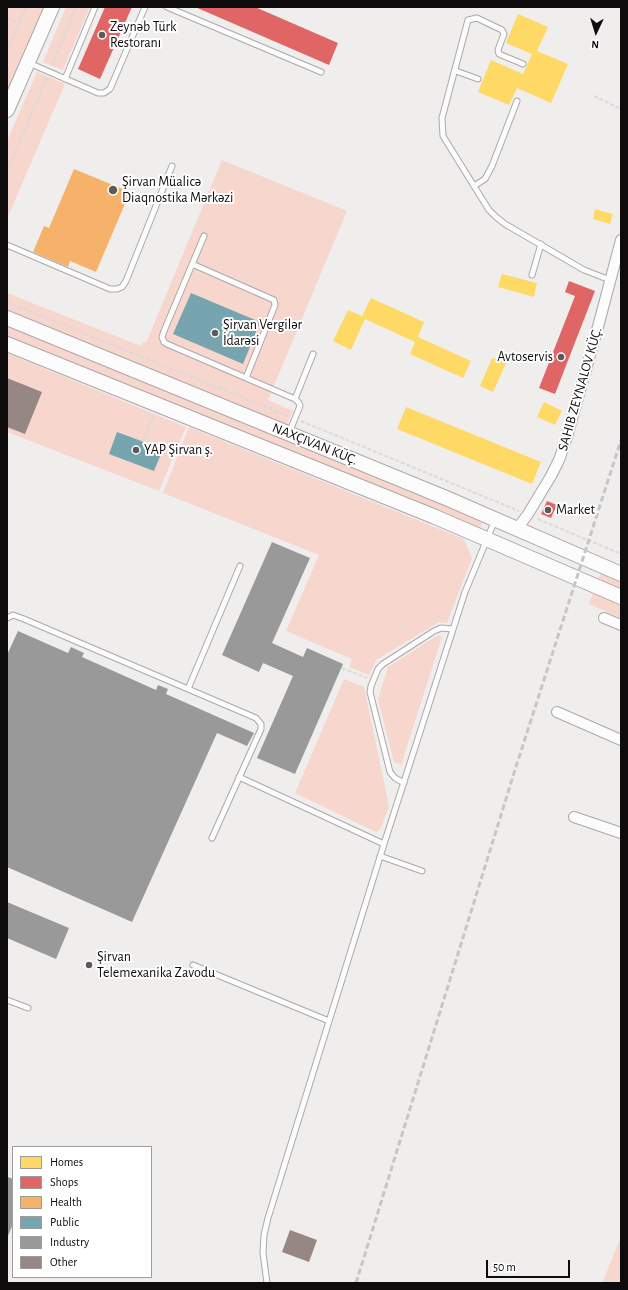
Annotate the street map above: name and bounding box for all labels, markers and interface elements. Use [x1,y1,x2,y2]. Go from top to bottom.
north arrow [576,12,616,52]
place label: Zeynəb Türk Restoranı [110,19,176,52]
marker: Zeynəb Türk Restoranı [97,30,107,40]
text: N [591,39,599,50]
place label: Şirvan Müalicə Diaqnostika Mərkəzi [122,174,233,206]
marker: Şirvan Müalicə Diaqnostika Mərkəzi [107,184,119,196]
place label: Şirvan Vergilər İdarəsi [223,317,302,350]
street label: SAHIB ZEYNALOV KÜÇ. [554,325,606,453]
marker: Şirvan Vergilər İdarəsi [210,328,220,338]
place label: Avtoservis [497,349,553,365]
marker: Avtoservis [556,352,566,362]
street label: NAXÇIVAN KÜÇ. [270,419,360,469]
place label: YAP Şirvan ş. [144,442,213,458]
marker: YAP Şirvan ş. [131,445,141,455]
place label: Market [556,502,595,518]
marker: Market [543,505,553,515]
place label: Şirvan Telemexanika Zavodu [97,949,215,982]
marker: Şirvan Telemexanika Zavodu [84,960,94,970]
legend [12,1146,152,1278]
text: Homes [50,1156,83,1168]
text: Shops [50,1176,78,1188]
text: Health [50,1196,82,1208]
text: Public [50,1216,79,1228]
text: Industry [50,1236,89,1248]
scale bar [488,1252,572,1278]
text: Other [50,1256,77,1268]
text: 50 m [493,1261,516,1273]

